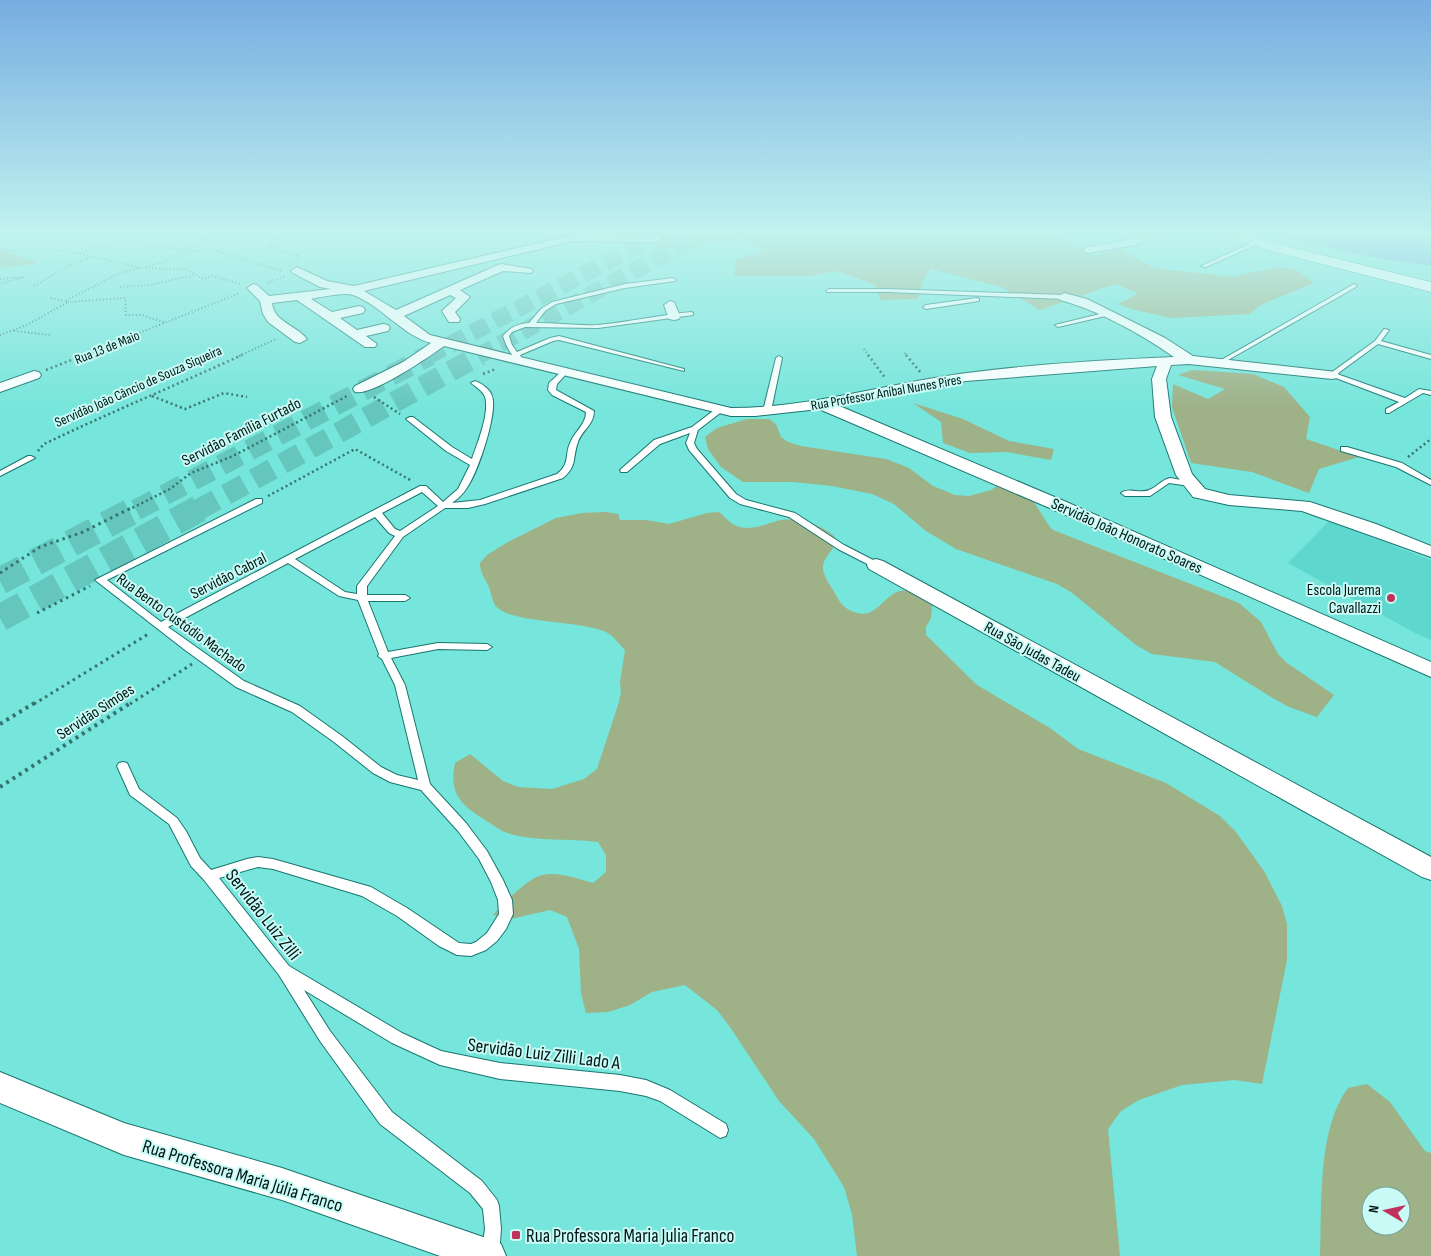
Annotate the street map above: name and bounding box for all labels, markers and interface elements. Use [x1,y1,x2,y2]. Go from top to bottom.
street label: Rua 13 de Maio [72,327,142,368]
street label: Servidão João Câncio de Souza Siqueira [52,342,224,431]
street label: Rua Professor Aníbal Nunes Pires [810,371,963,414]
street label: Servidão Família Furtado [179,394,304,471]
street label: Servidão João Honorato Soares [1048,494,1205,578]
street label: Servidão Cabral [187,549,270,604]
street label: Rua Bento Custódio Machado [112,570,250,677]
place label: Escola Jurema Cavallazzi [1307,581,1381,618]
marker: Escola Jurema Cavallazzi [1385,592,1397,604]
street label: Rua São Judas Tadeu [981,618,1084,687]
street label: Servidão Simões [54,680,138,744]
street label: Servidão Luiz Zilli [220,865,305,965]
street label: Servidão Luiz Zilli Lado A [466,1034,622,1075]
street label: Rua Professora Maria Júlia Franco [140,1135,346,1218]
north arrow [1361,1186,1411,1236]
text: N [1365,1204,1383,1214]
place label: Rua Professora Maria Julia Franco [526,1225,734,1248]
marker: Rua Professora Maria Julia Franco [510,1229,522,1241]

